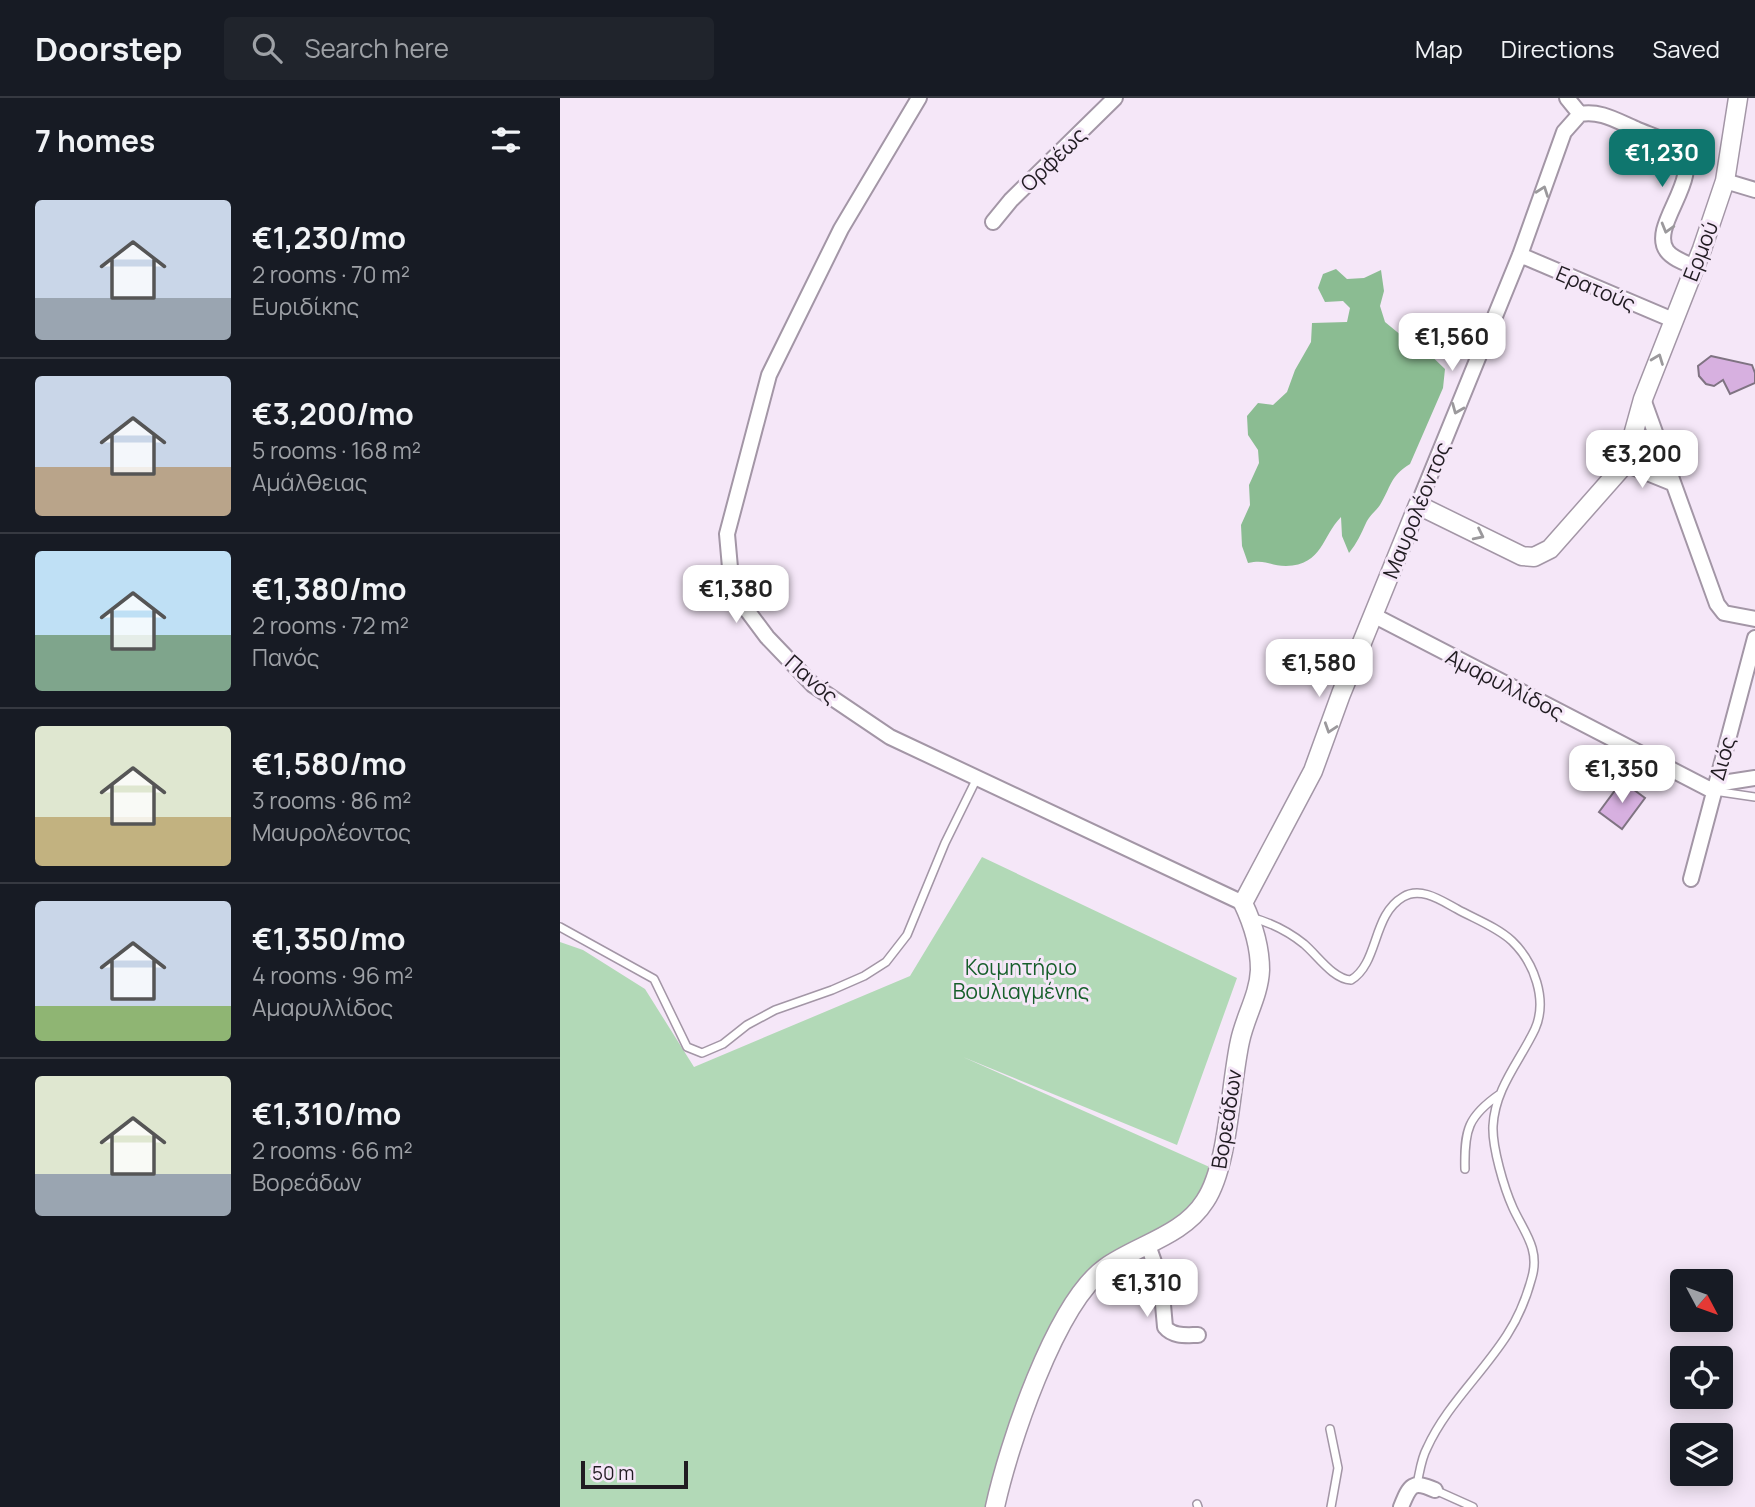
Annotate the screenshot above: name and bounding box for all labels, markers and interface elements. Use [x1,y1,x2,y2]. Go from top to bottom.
search box [224,17,714,80]
text: Doorstep [35,26,182,71]
icon: search [248,29,286,67]
text: Search here [304,30,449,66]
text: Map [1415,32,1463,65]
text: Directions [1501,32,1614,65]
text: Saved [1652,32,1720,65]
text: 7 homes [35,120,155,161]
icon: filters [487,121,525,159]
street label: Ορφέως [1014,121,1092,197]
pin: €1,230 [1605,130,1719,189]
text: €1,230 [1625,136,1699,168]
one-way arrow [1535,185,1549,197]
text: €1,230/mo [252,217,406,258]
street label: Ερμού [1676,217,1724,285]
one-way arrow [1661,222,1675,234]
icon: home [91,228,175,312]
text: 2 rooms · 70 m² [252,258,410,290]
street label: Ερατούς [1552,259,1640,317]
text: Ευριδίκης [252,290,359,322]
pin: €1,560 [1395,314,1509,373]
text: €1,560 [1415,320,1489,352]
one-way arrow [1649,354,1663,366]
text: €3,200/mo [252,393,414,434]
one-way arrow [1451,401,1465,414]
icon: home [91,404,175,488]
pin: €3,200 [1585,430,1699,490]
text: 5 rooms · 168 m² [252,434,421,466]
street label: Μαυρολέοντος [1376,437,1456,583]
text: €3,200 [1602,437,1682,469]
text: Αμάλθειας [252,466,368,498]
one-way arrow [1472,527,1484,541]
pin: €1,380 [679,566,793,625]
text: €1,380/mo [252,568,406,609]
text: €1,380 [699,572,773,604]
icon: home [91,579,175,663]
text: 2 rooms · 72 m² [252,609,409,641]
pin: €1,580 [1262,640,1376,699]
text: Πανός [252,641,319,673]
street label: Αμαρυλλίδος [1441,642,1569,726]
text: €1,580 [1282,646,1356,678]
street label: Πανός [780,648,844,710]
one-way arrow [1323,722,1338,734]
street label: Διός [1702,733,1742,783]
text: €1,580/mo [252,743,407,784]
pin: €1,350 [1565,746,1679,805]
text: €1,350 [1585,752,1659,784]
icon: home [91,754,175,838]
text: 3 rooms · 86 m² [252,784,412,816]
text: Μαυρολέοντος [252,816,411,848]
text: €1,350/mo [252,918,406,959]
icon: home [91,929,175,1013]
park label: Κοιμητήριο Βουλιαγμένης [953,953,1089,1005]
text: 4 rooms · 96 m² [252,959,413,991]
text: Αμαρυλλίδος [252,991,393,1023]
street label: Βορεάδων [1204,1067,1248,1171]
text: €1,310/mo [252,1093,401,1134]
icon: home [91,1104,175,1188]
text: 2 rooms · 66 m² [252,1134,413,1166]
text: Βορεάδων [252,1166,362,1198]
pin: €1,310 [1090,1260,1204,1319]
text: €1,310 [1112,1266,1182,1298]
north arrow [1670,1269,1732,1332]
map controls [1670,1269,1733,1486]
button: locate [1670,1346,1733,1409]
button: layers [1670,1423,1733,1486]
scale bar [581,1458,688,1490]
text: 50 m [592,1460,634,1486]

